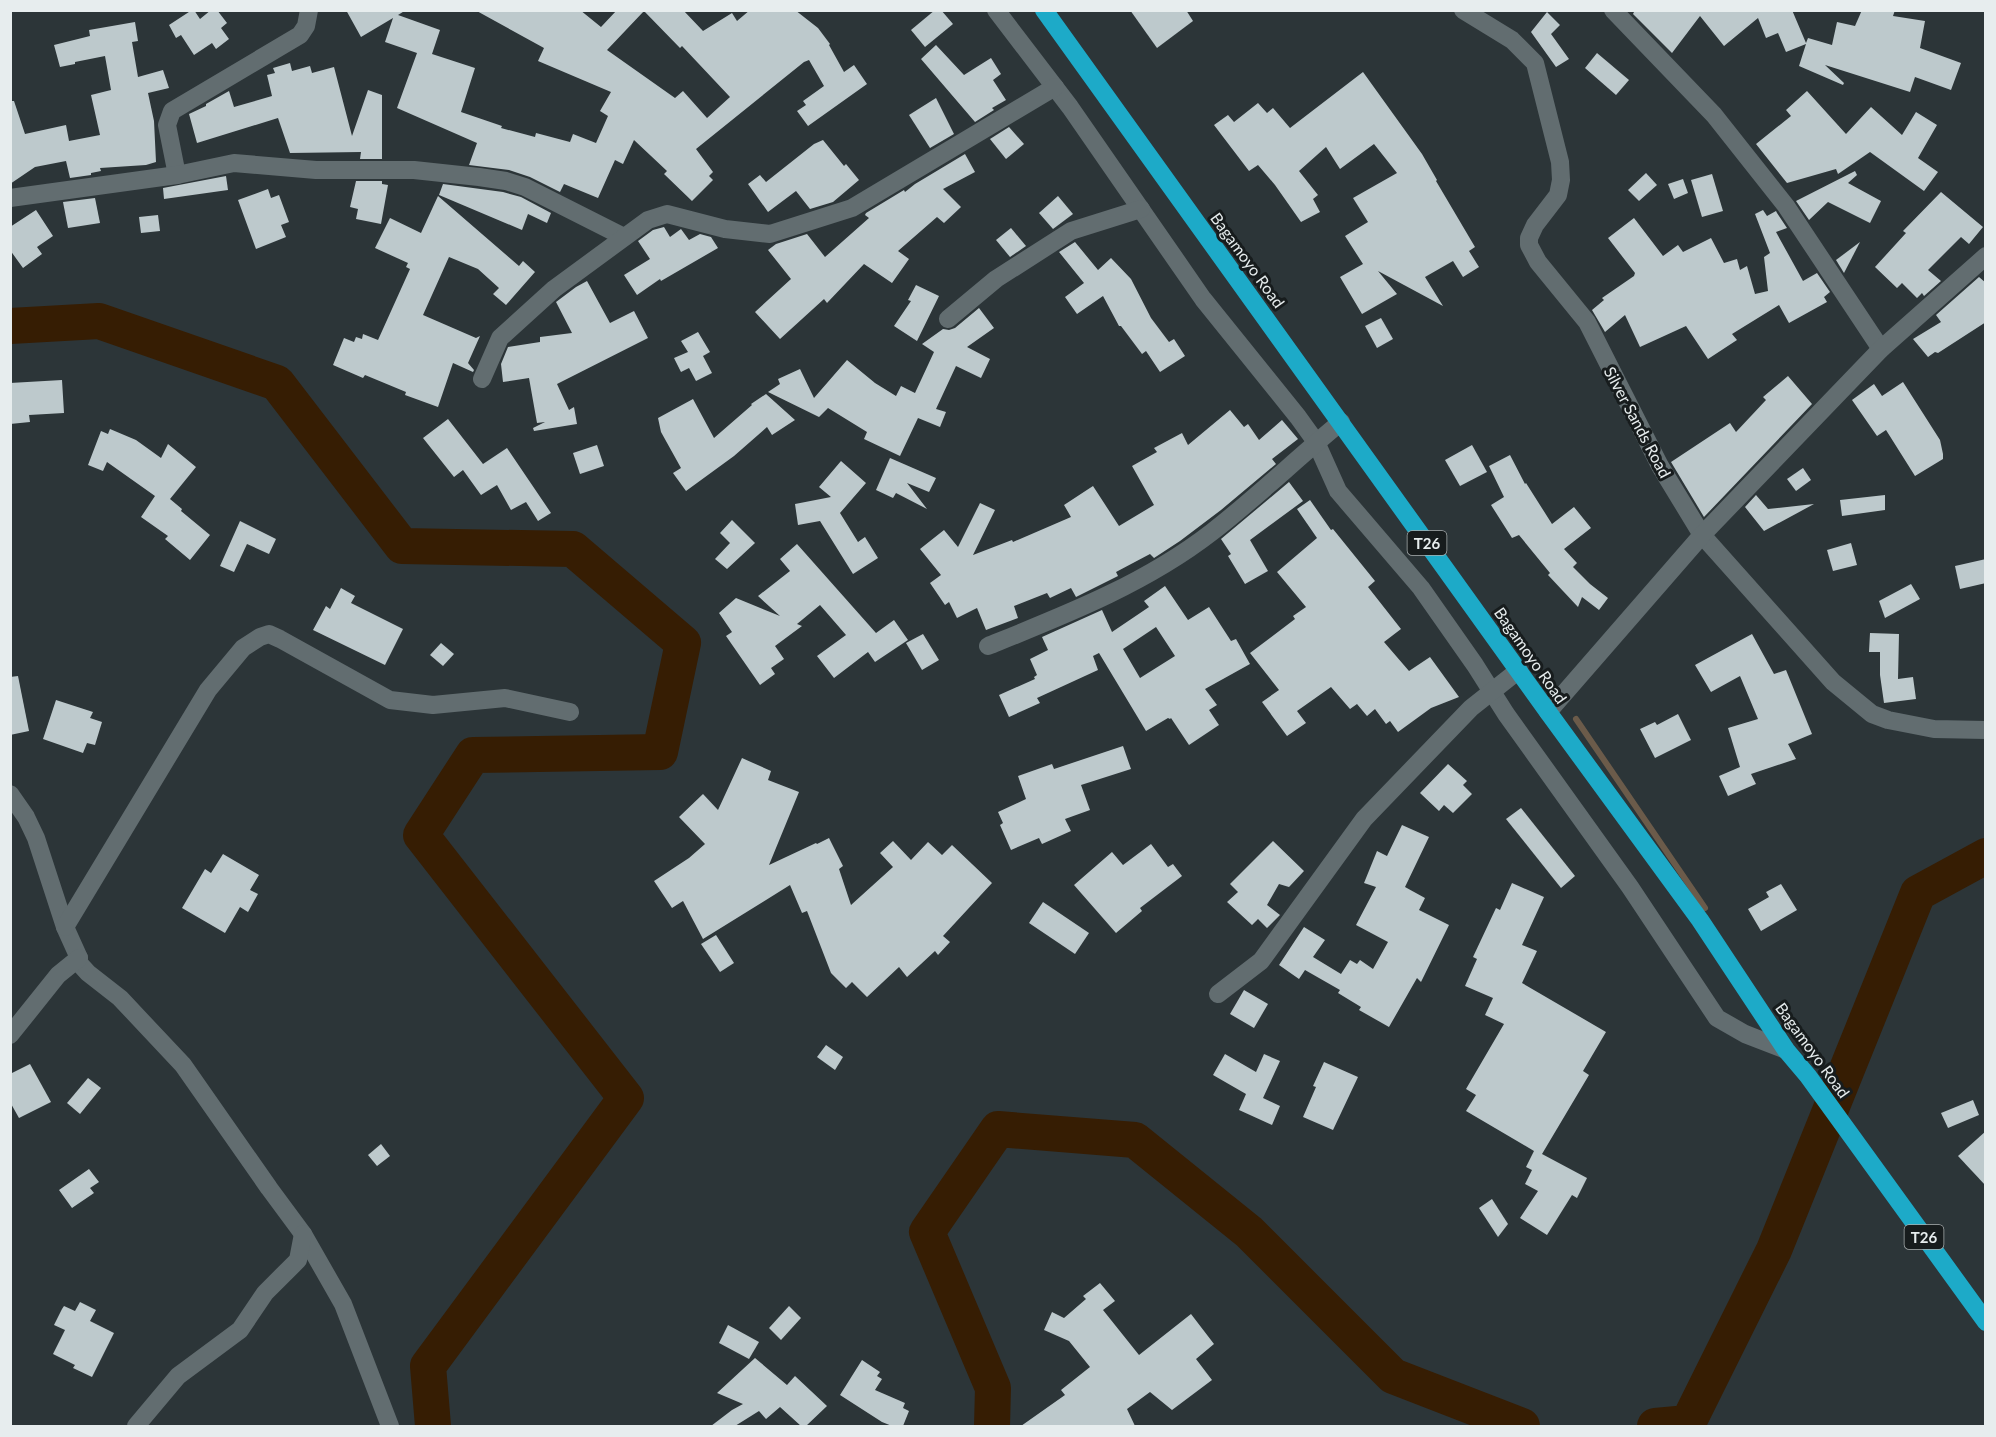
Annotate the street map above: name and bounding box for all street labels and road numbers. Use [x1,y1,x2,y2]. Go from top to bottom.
street label: Bagamoyo Road [1207,209,1289,311]
street label: Silver Sands Road [1601,363,1675,481]
road number: T26 [1408,531,1446,555]
street label: Bagamoyo Road [1491,603,1571,707]
street label: Bagamoyo Road [1772,999,1854,1101]
road number: T26 [1904,1225,1944,1249]

